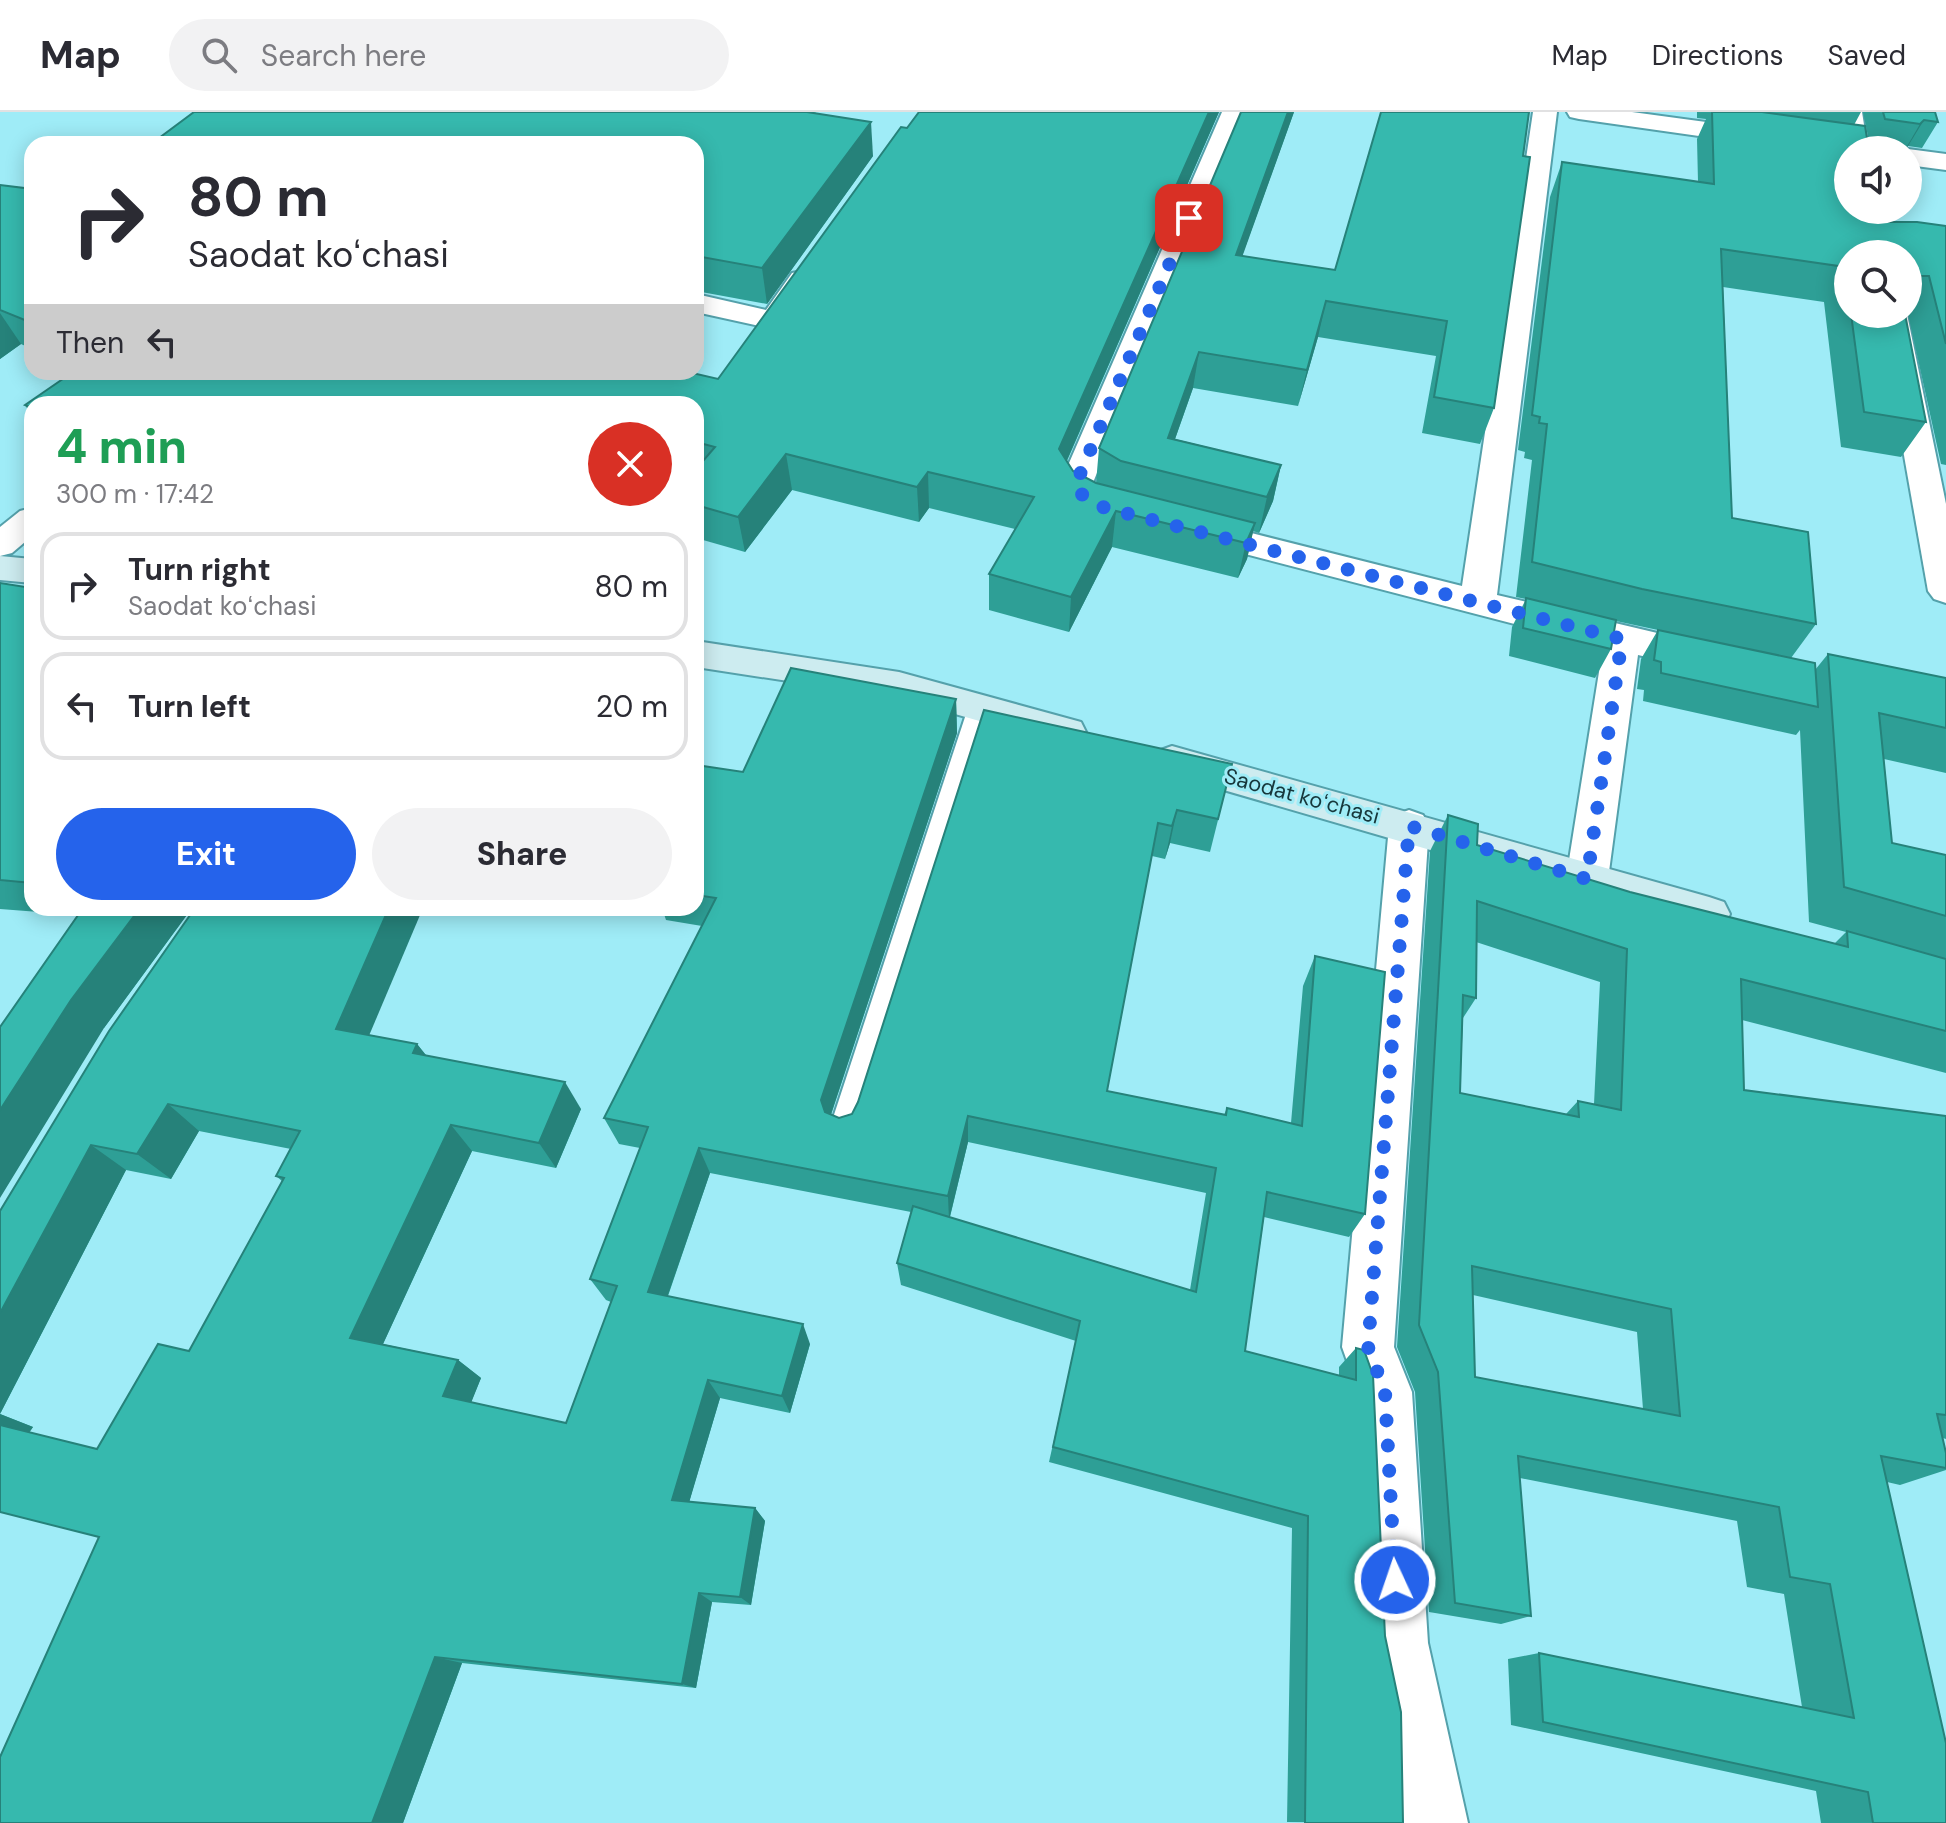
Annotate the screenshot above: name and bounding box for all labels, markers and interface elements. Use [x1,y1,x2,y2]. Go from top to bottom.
search box [169,19,729,91]
text: Map [40,30,121,80]
icon: search [197,33,241,77]
text: Search here [261,36,426,75]
text: Map [1551,37,1608,74]
text: Directions [1652,37,1784,74]
text: Saved [1828,37,1906,74]
map controls [1834,136,1922,328]
button: sound [1834,136,1922,224]
text: 80 m [188,160,329,233]
icon: right [56,168,160,272]
pin [1155,184,1223,252]
icon: arrive [1167,196,1211,240]
text: Saodat koʻchasi [188,231,449,278]
button: search [1834,240,1922,328]
icon: left [140,320,184,364]
text: Then [56,323,124,362]
text: 4 min [56,415,187,478]
button: close [588,422,672,506]
text: 300 m · 17:42 [56,477,214,511]
text: Turn right [128,550,271,589]
icon: right [60,564,104,608]
text: 80 m [595,567,668,606]
text: Saodat koʻchasi [128,589,316,623]
icon: left [60,684,104,728]
text: Turn left [128,687,251,726]
text: 20 m [596,687,668,726]
street label: Saodat koʻchasi [1221,761,1383,831]
button: Exit [56,808,356,900]
button: Share [372,808,672,900]
position arrow [1353,1538,1437,1622]

